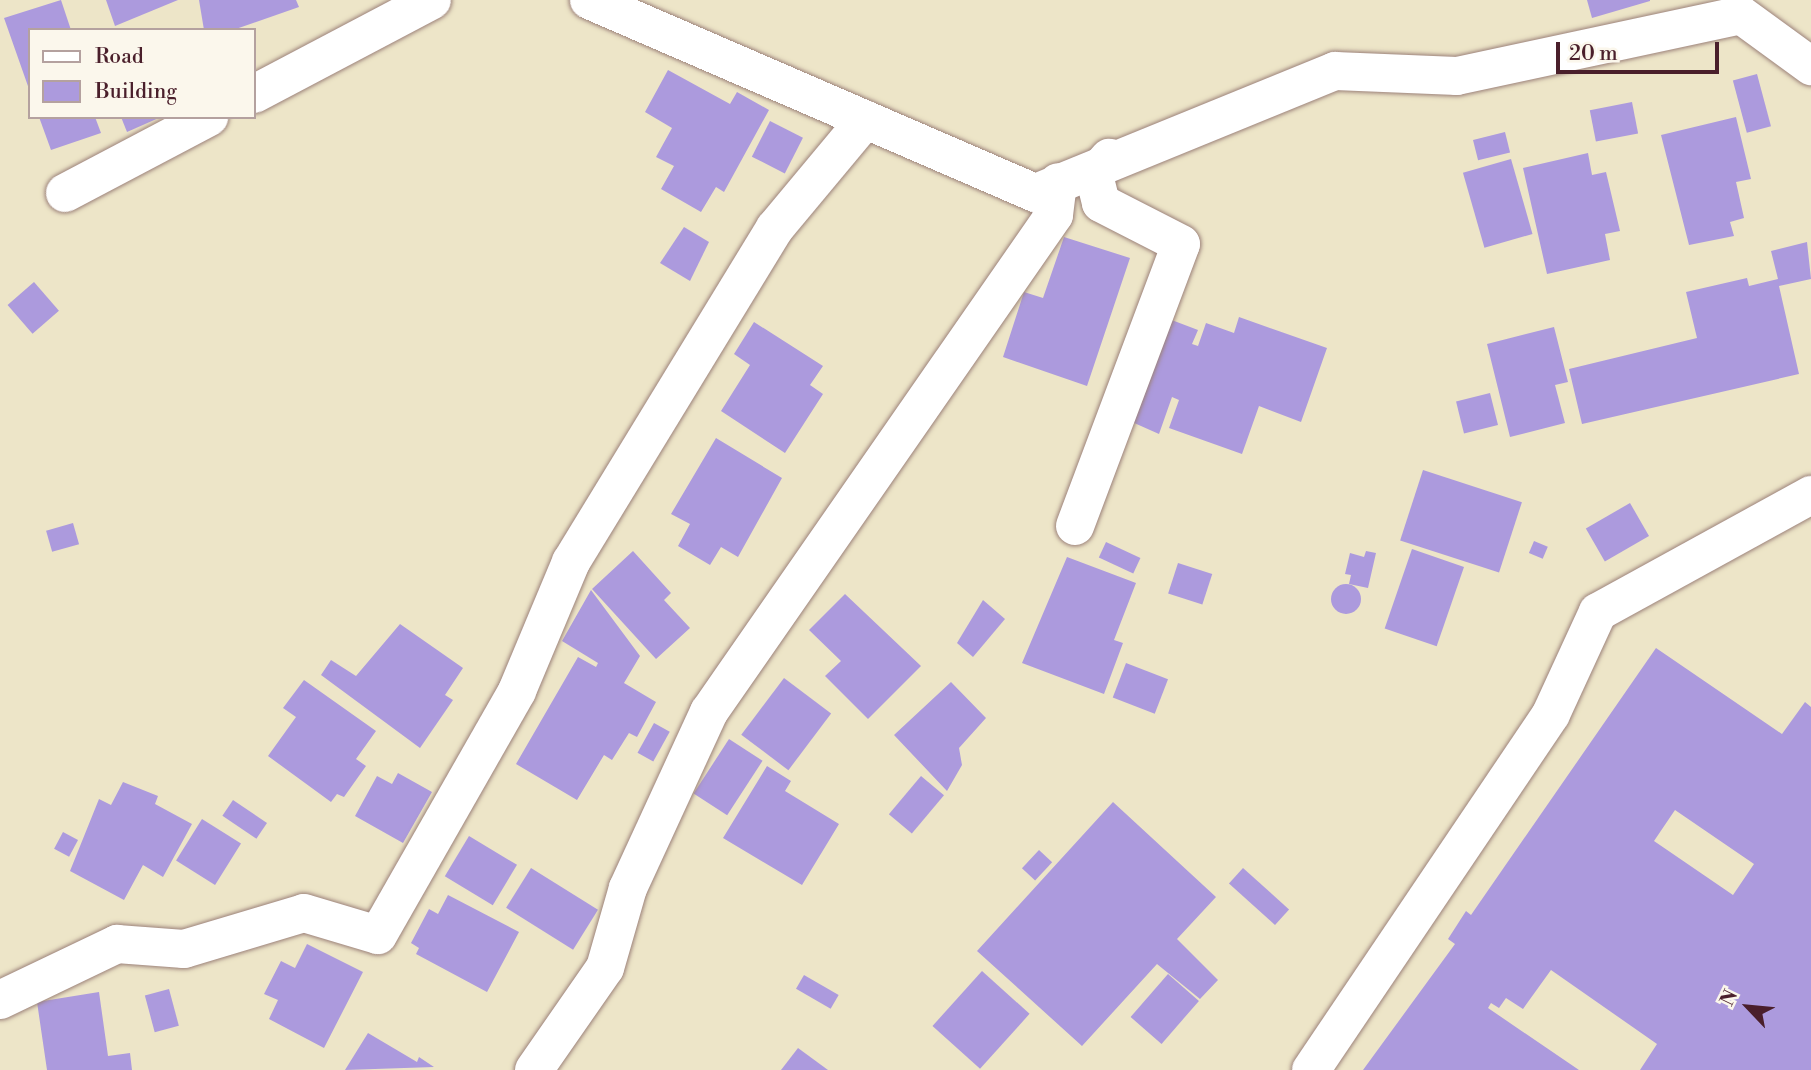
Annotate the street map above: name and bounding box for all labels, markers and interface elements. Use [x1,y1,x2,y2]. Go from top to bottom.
legend [28,28,256,119]
scale bar [1559,28,1722,72]
text: 20 m [1569,41,1618,67]
text: Road [95,44,144,70]
text: Building [95,79,177,105]
north arrow [1713,972,1783,1042]
text: N [1715,986,1743,1010]

